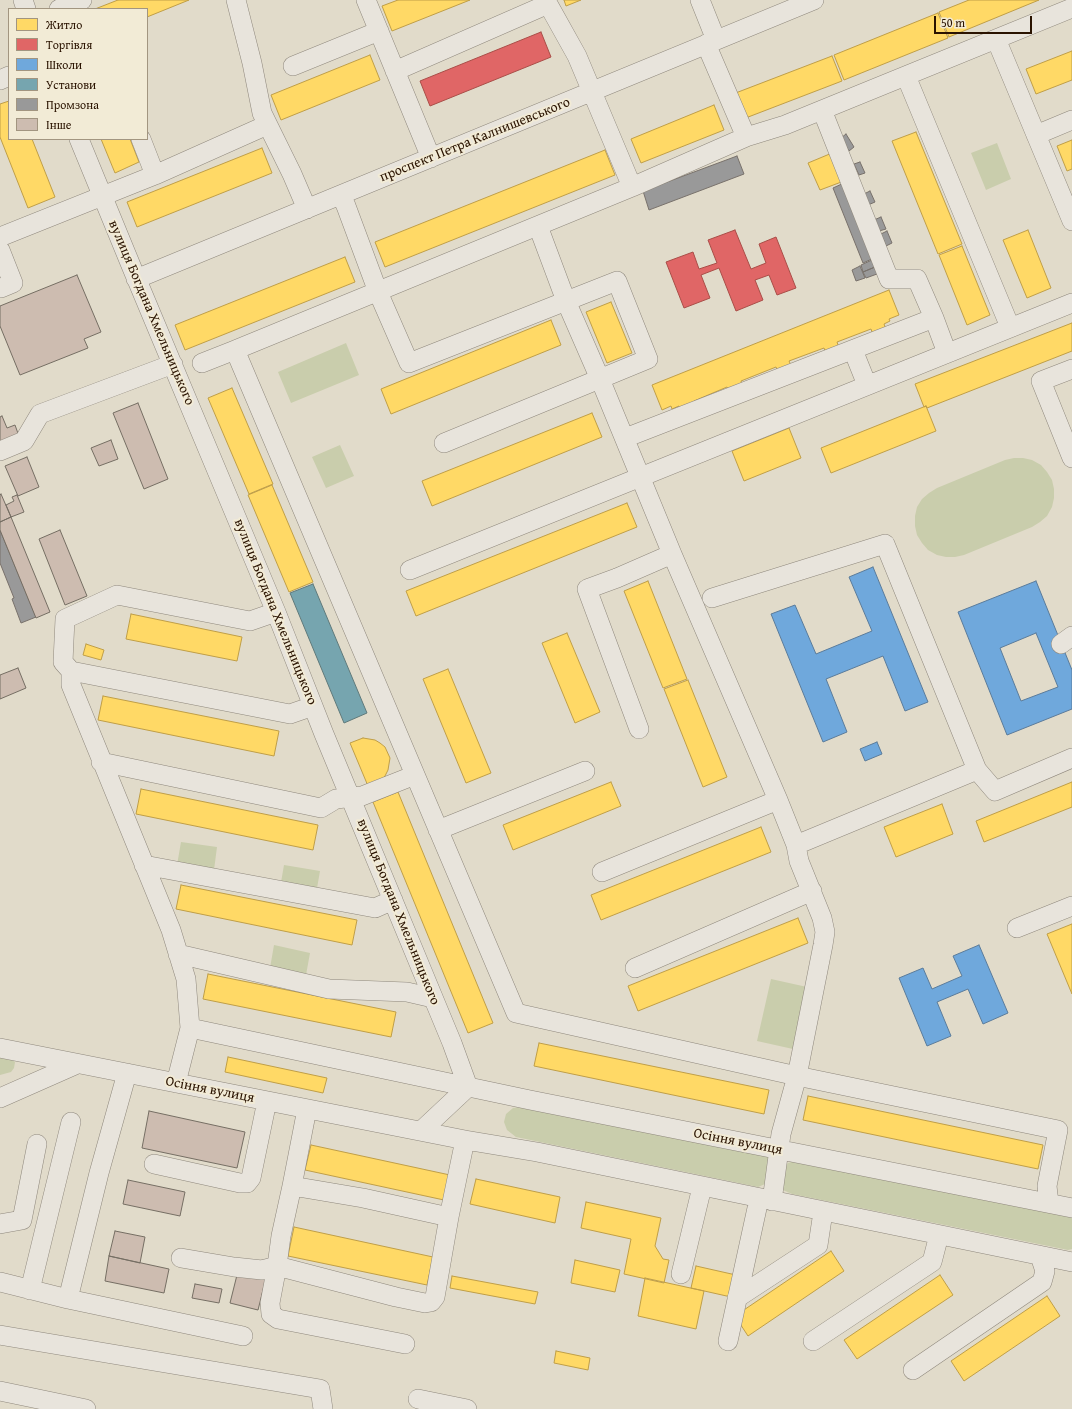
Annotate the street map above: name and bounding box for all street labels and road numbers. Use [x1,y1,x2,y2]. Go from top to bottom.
street label: проспект Петра Калнишевського [377,94,573,186]
street label: вулиця Богдана Хмельницького [104,218,198,408]
street label: вулиця Богдана Хмельницького [230,516,320,708]
street label: вулиця Богдана Хмельницького [353,816,443,1008]
street label: Осіння вулиця [164,1073,256,1107]
street label: Осіння вулиця [692,1125,784,1159]

